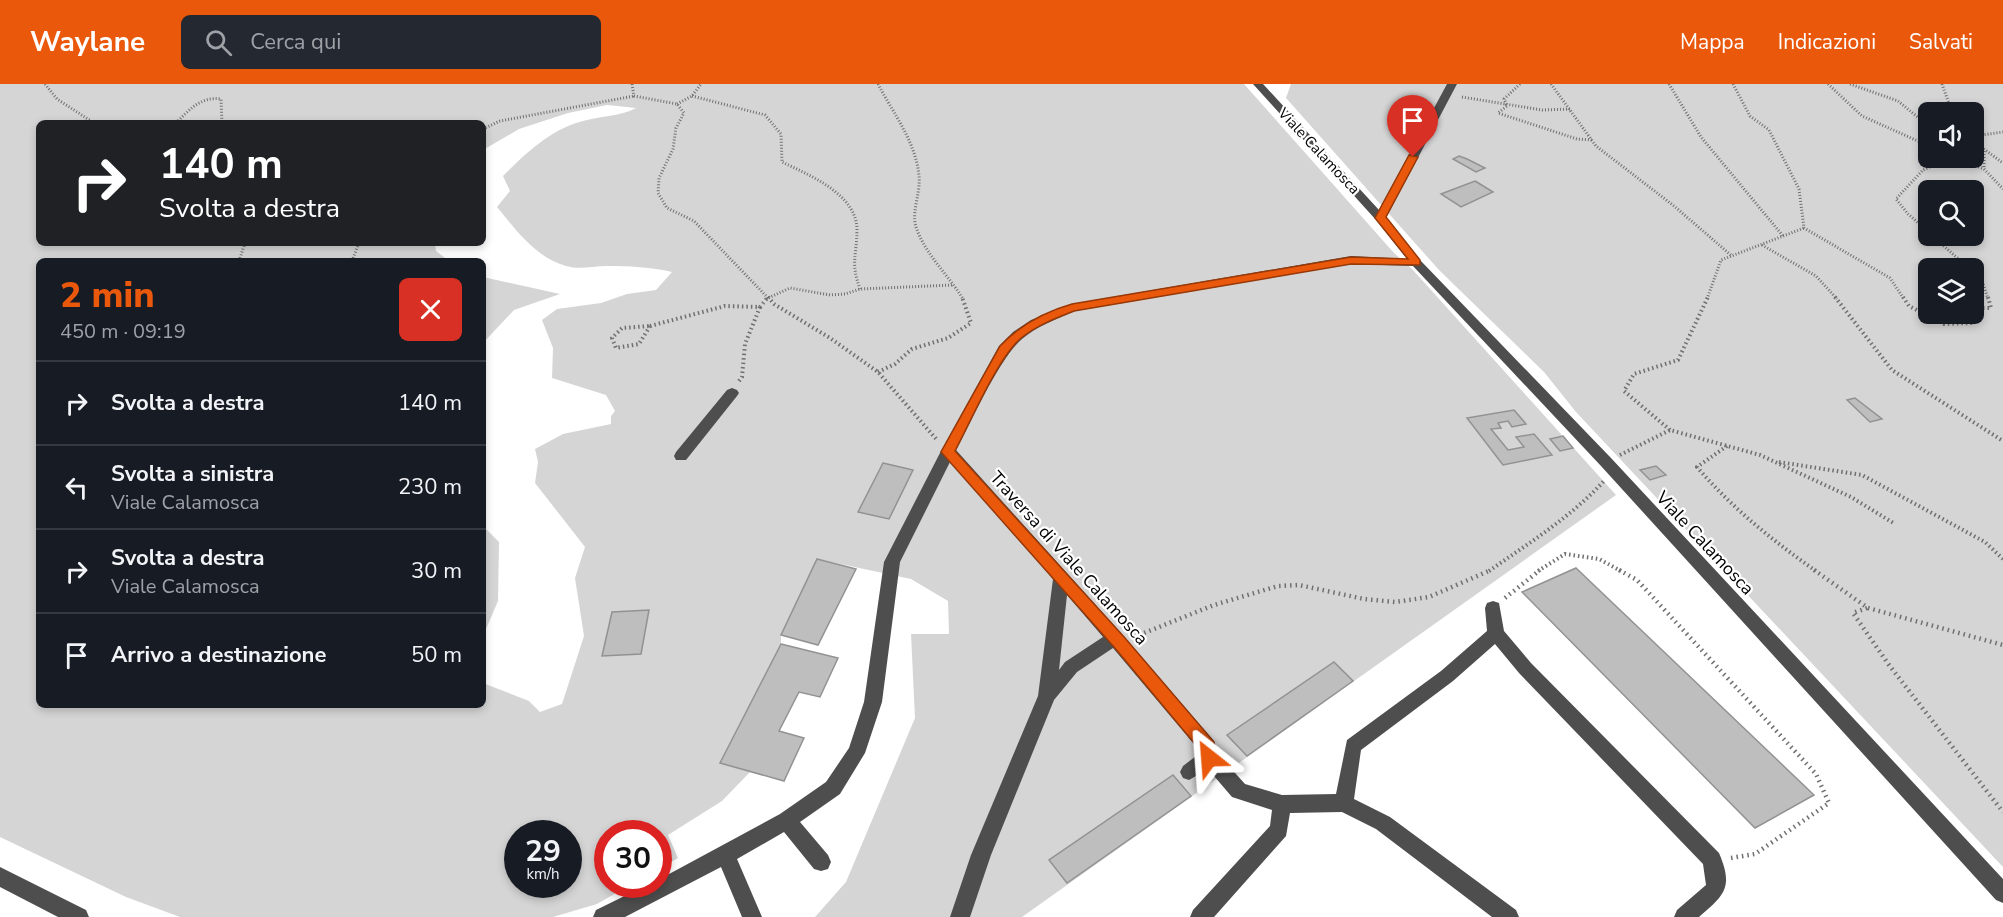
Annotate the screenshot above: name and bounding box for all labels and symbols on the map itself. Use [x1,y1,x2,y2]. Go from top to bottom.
pin [1387,95,1438,157]
street label: Viale Calamosca [1273,103,1364,199]
street label: Traversa di Viale Calamosca [984,466,1154,650]
street label: Viale Calamosca [1650,485,1759,600]
position arrow [1177,726,1241,790]
speed limit sign: 30 [594,820,672,898]

